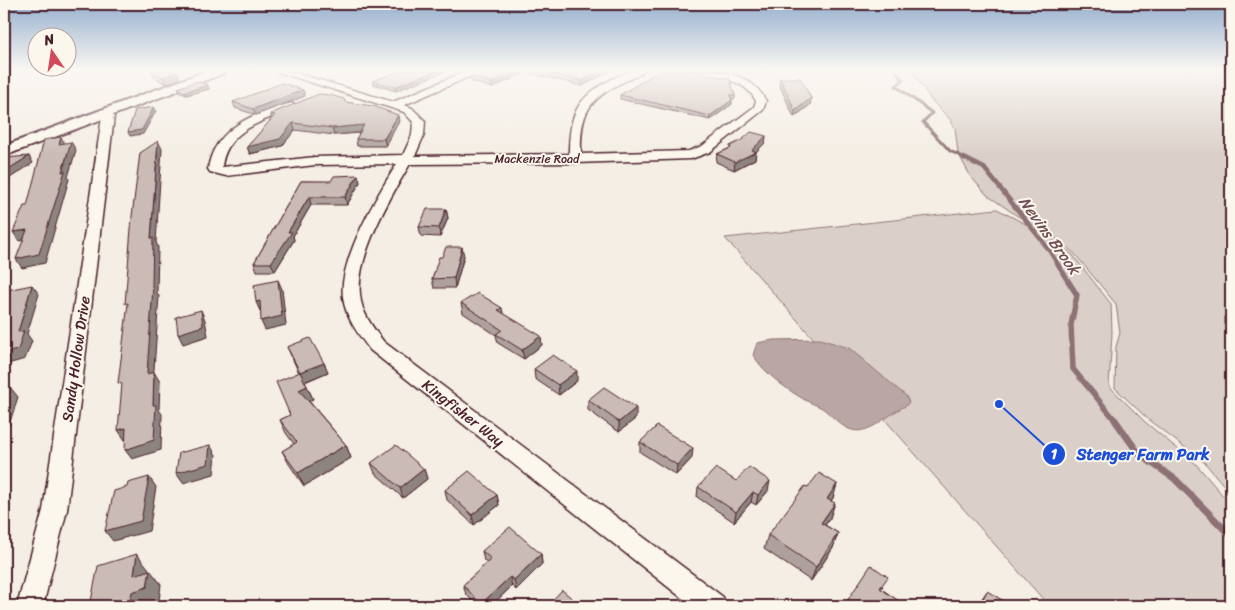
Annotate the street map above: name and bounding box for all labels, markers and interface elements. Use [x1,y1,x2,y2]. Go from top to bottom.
text: N [41,26,57,53]
north arrow [28,28,78,78]
street label: Mackenzie Road [495,148,581,170]
water label: Nevins Brook [1011,190,1090,283]
street label: Sandy Hollow Drive [54,294,98,424]
street label: Kingfisher Way [416,372,510,454]
callout: Stenger Farm Park [1041,439,1220,470]
text: Stenger Farm Park [1075,440,1210,469]
text: 1 [1051,441,1058,467]

